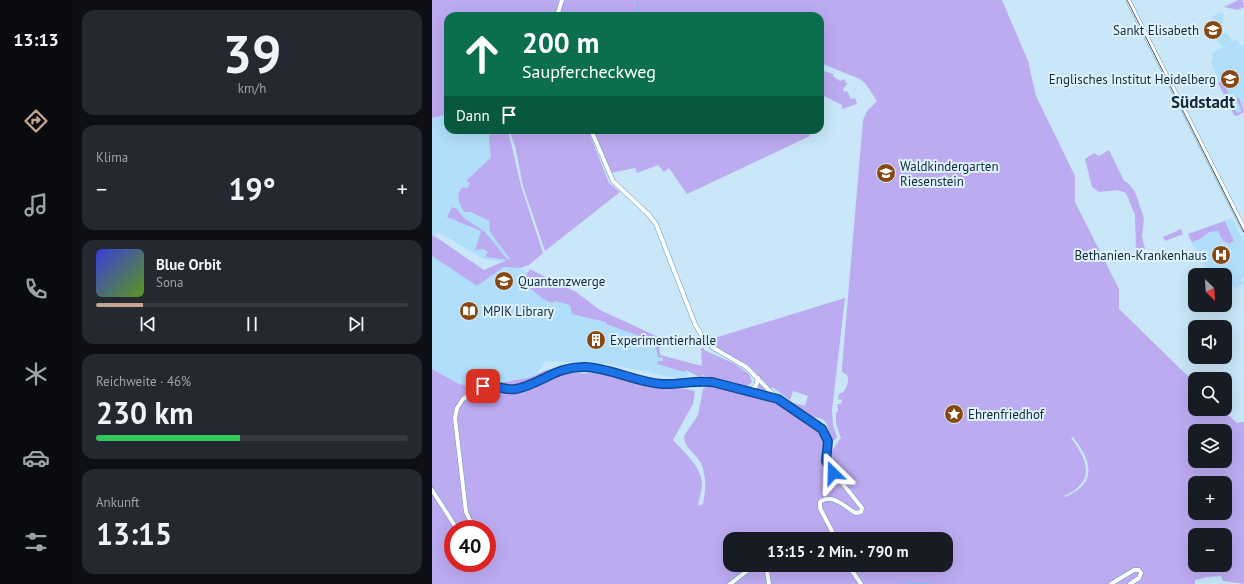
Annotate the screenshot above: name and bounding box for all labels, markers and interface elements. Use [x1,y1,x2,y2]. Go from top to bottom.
school or university icon: Sankt Elisabeth [1202,19,1224,41]
text: 39 [223,20,281,87]
place label: Sankt Elisabeth [1113,22,1199,39]
text: 200 m [522,24,599,61]
text: 13:13 [13,28,59,51]
icon: ahead [456,28,508,80]
text: Saupfercheckweg [522,60,656,83]
school or university icon: Englisches Institut Heidelberg [1219,68,1241,90]
place label: Englisches Institut Heidelberg [1049,71,1216,88]
text: km/h [238,80,266,97]
district label: Südstadt [1171,91,1235,113]
icon: arrive [498,104,520,126]
text: Dann [456,106,490,125]
icon: directions [22,107,50,135]
text: Klima [96,149,128,166]
place label: Waldkindergarten Riesenstein [900,158,999,190]
school or university icon: Waldkindergarten Riesenstein [875,162,897,184]
text: 19° [228,169,276,208]
text: − [96,175,107,203]
text: + [397,175,408,203]
icon: music [22,191,50,219]
hospital icon: Bethanien-Krankenhaus [1210,244,1232,266]
place label: Bethanien-Krankenhaus [1074,247,1207,264]
text: Blue Orbit [156,255,221,274]
north arrow [1188,268,1232,312]
map controls [1188,268,1232,572]
school or university icon: Quantenzwerge [493,270,515,292]
place label: Quantenzwerge [518,273,605,290]
text: Sona [156,274,183,291]
icon: phone [22,275,50,303]
library icon: MPIK Library [458,300,480,322]
place label: MPIK Library [483,303,554,320]
icon: previous [137,313,159,335]
icon: pause [241,313,263,335]
icon: next [345,313,367,335]
button: sound [1188,320,1232,364]
building icon: Experimentierhalle [585,329,607,351]
place label: Experimentierhalle [610,332,716,349]
icon: climate [22,360,50,388]
pin [466,369,500,403]
button: search [1188,372,1232,416]
text: Reichweite · 46% [96,373,191,390]
icon: arrive [472,375,494,397]
text: 230 km [96,393,194,432]
place icon: Ehrenfriedhof [943,403,965,425]
place label: Ehrenfriedhof [968,406,1045,423]
button: layers [1188,424,1232,468]
icon: car [22,444,50,472]
position arrow [812,452,854,494]
button: + [1188,476,1232,520]
text: Ankunft [96,494,139,511]
text: 13:15 [96,514,172,553]
speed limit sign: 40 [444,520,496,572]
icon: filters [22,528,50,556]
button: − [1188,528,1232,572]
text: 13:15 · 2 Min. · 790 m [767,542,909,561]

